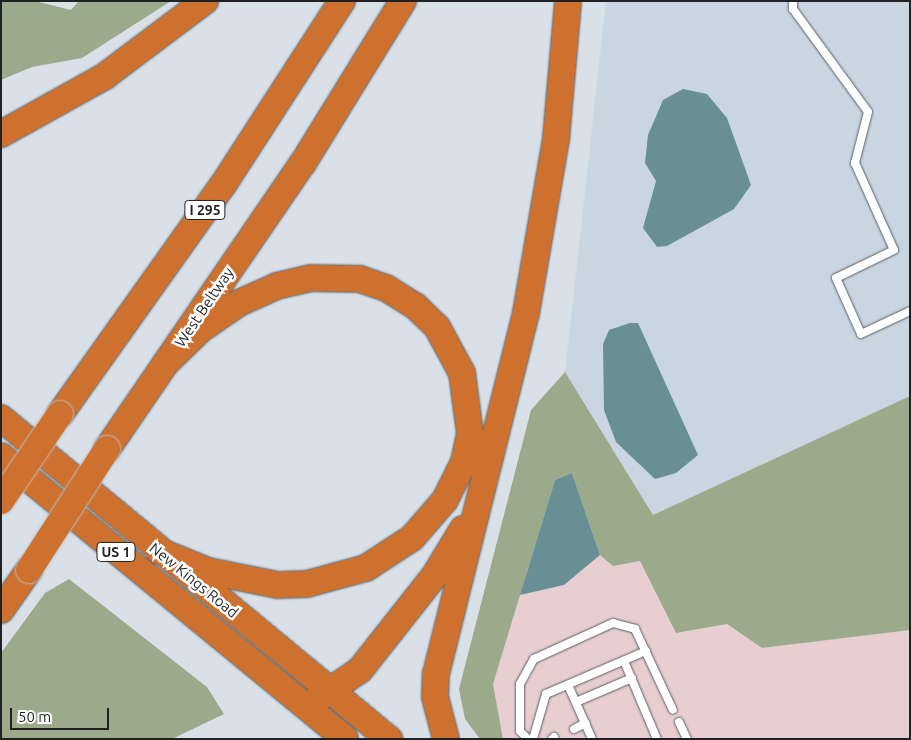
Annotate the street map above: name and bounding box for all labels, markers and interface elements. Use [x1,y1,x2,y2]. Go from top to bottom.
road number: I 295 [184,198,226,222]
street label: West Beltway [171,264,237,350]
street label: New Kings Road [146,539,242,621]
road number: US 1 [96,540,136,564]
scale bar [12,698,111,730]
text: 50 m [18,708,51,725]

